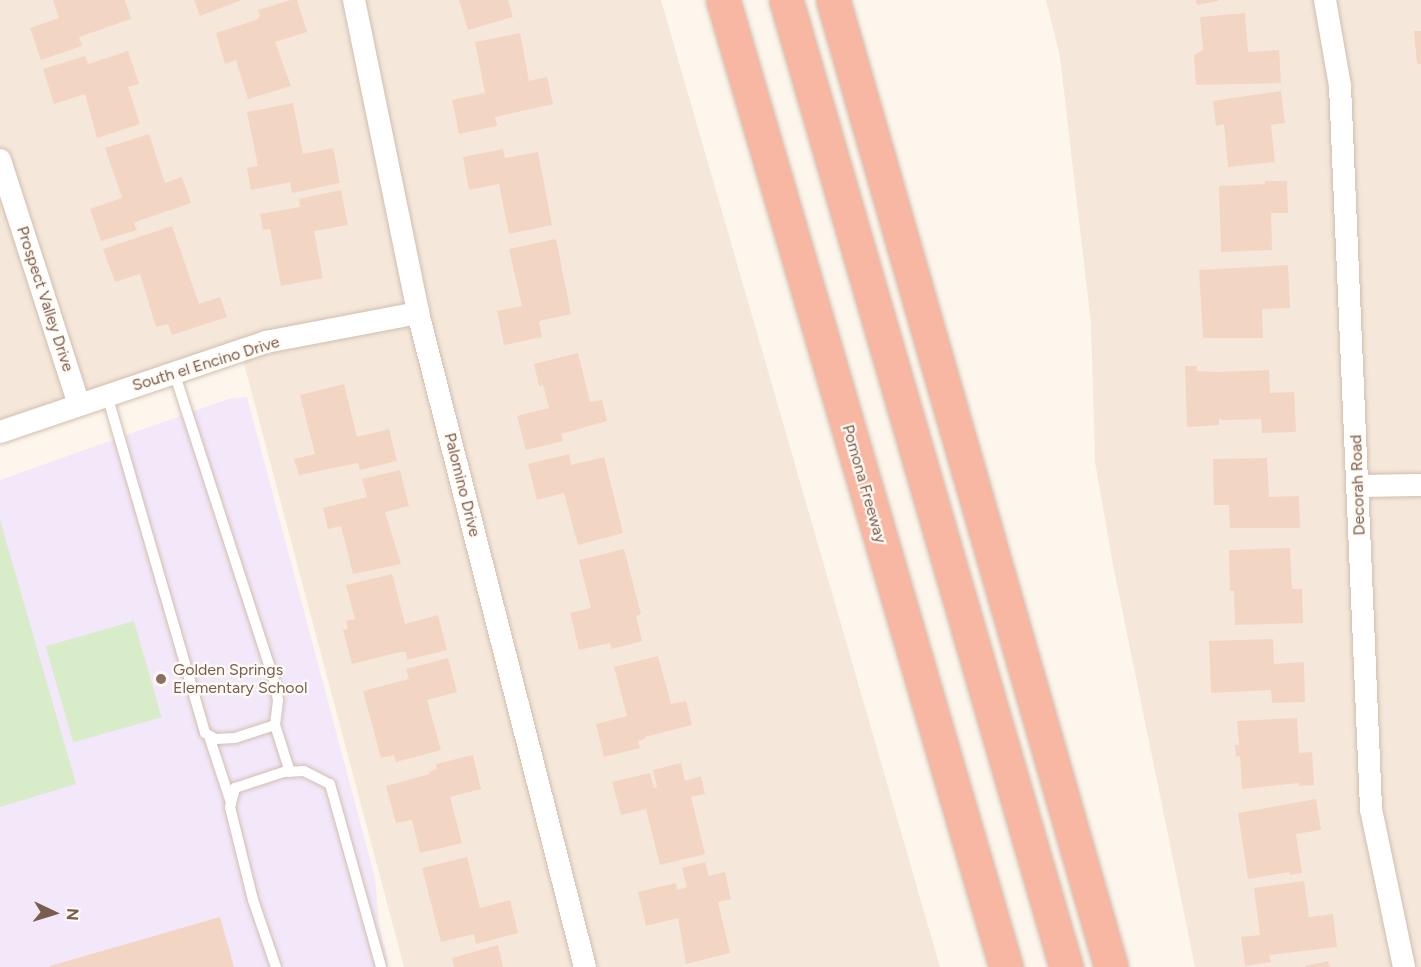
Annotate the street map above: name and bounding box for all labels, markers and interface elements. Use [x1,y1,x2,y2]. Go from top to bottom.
street label: Prospect Valley Drive [12,224,78,374]
street label: South el Encino Drive [130,332,282,396]
street label: Pomona Freeway [838,423,890,545]
street label: Palomino Drive [440,431,484,539]
street label: Decorah Road [1347,434,1369,536]
place label: Golden Springs Elementary School [173,660,307,698]
marker: Golden Springs Elementary School [154,672,168,686]
north arrow [24,883,84,943]
text: N [63,907,82,921]

